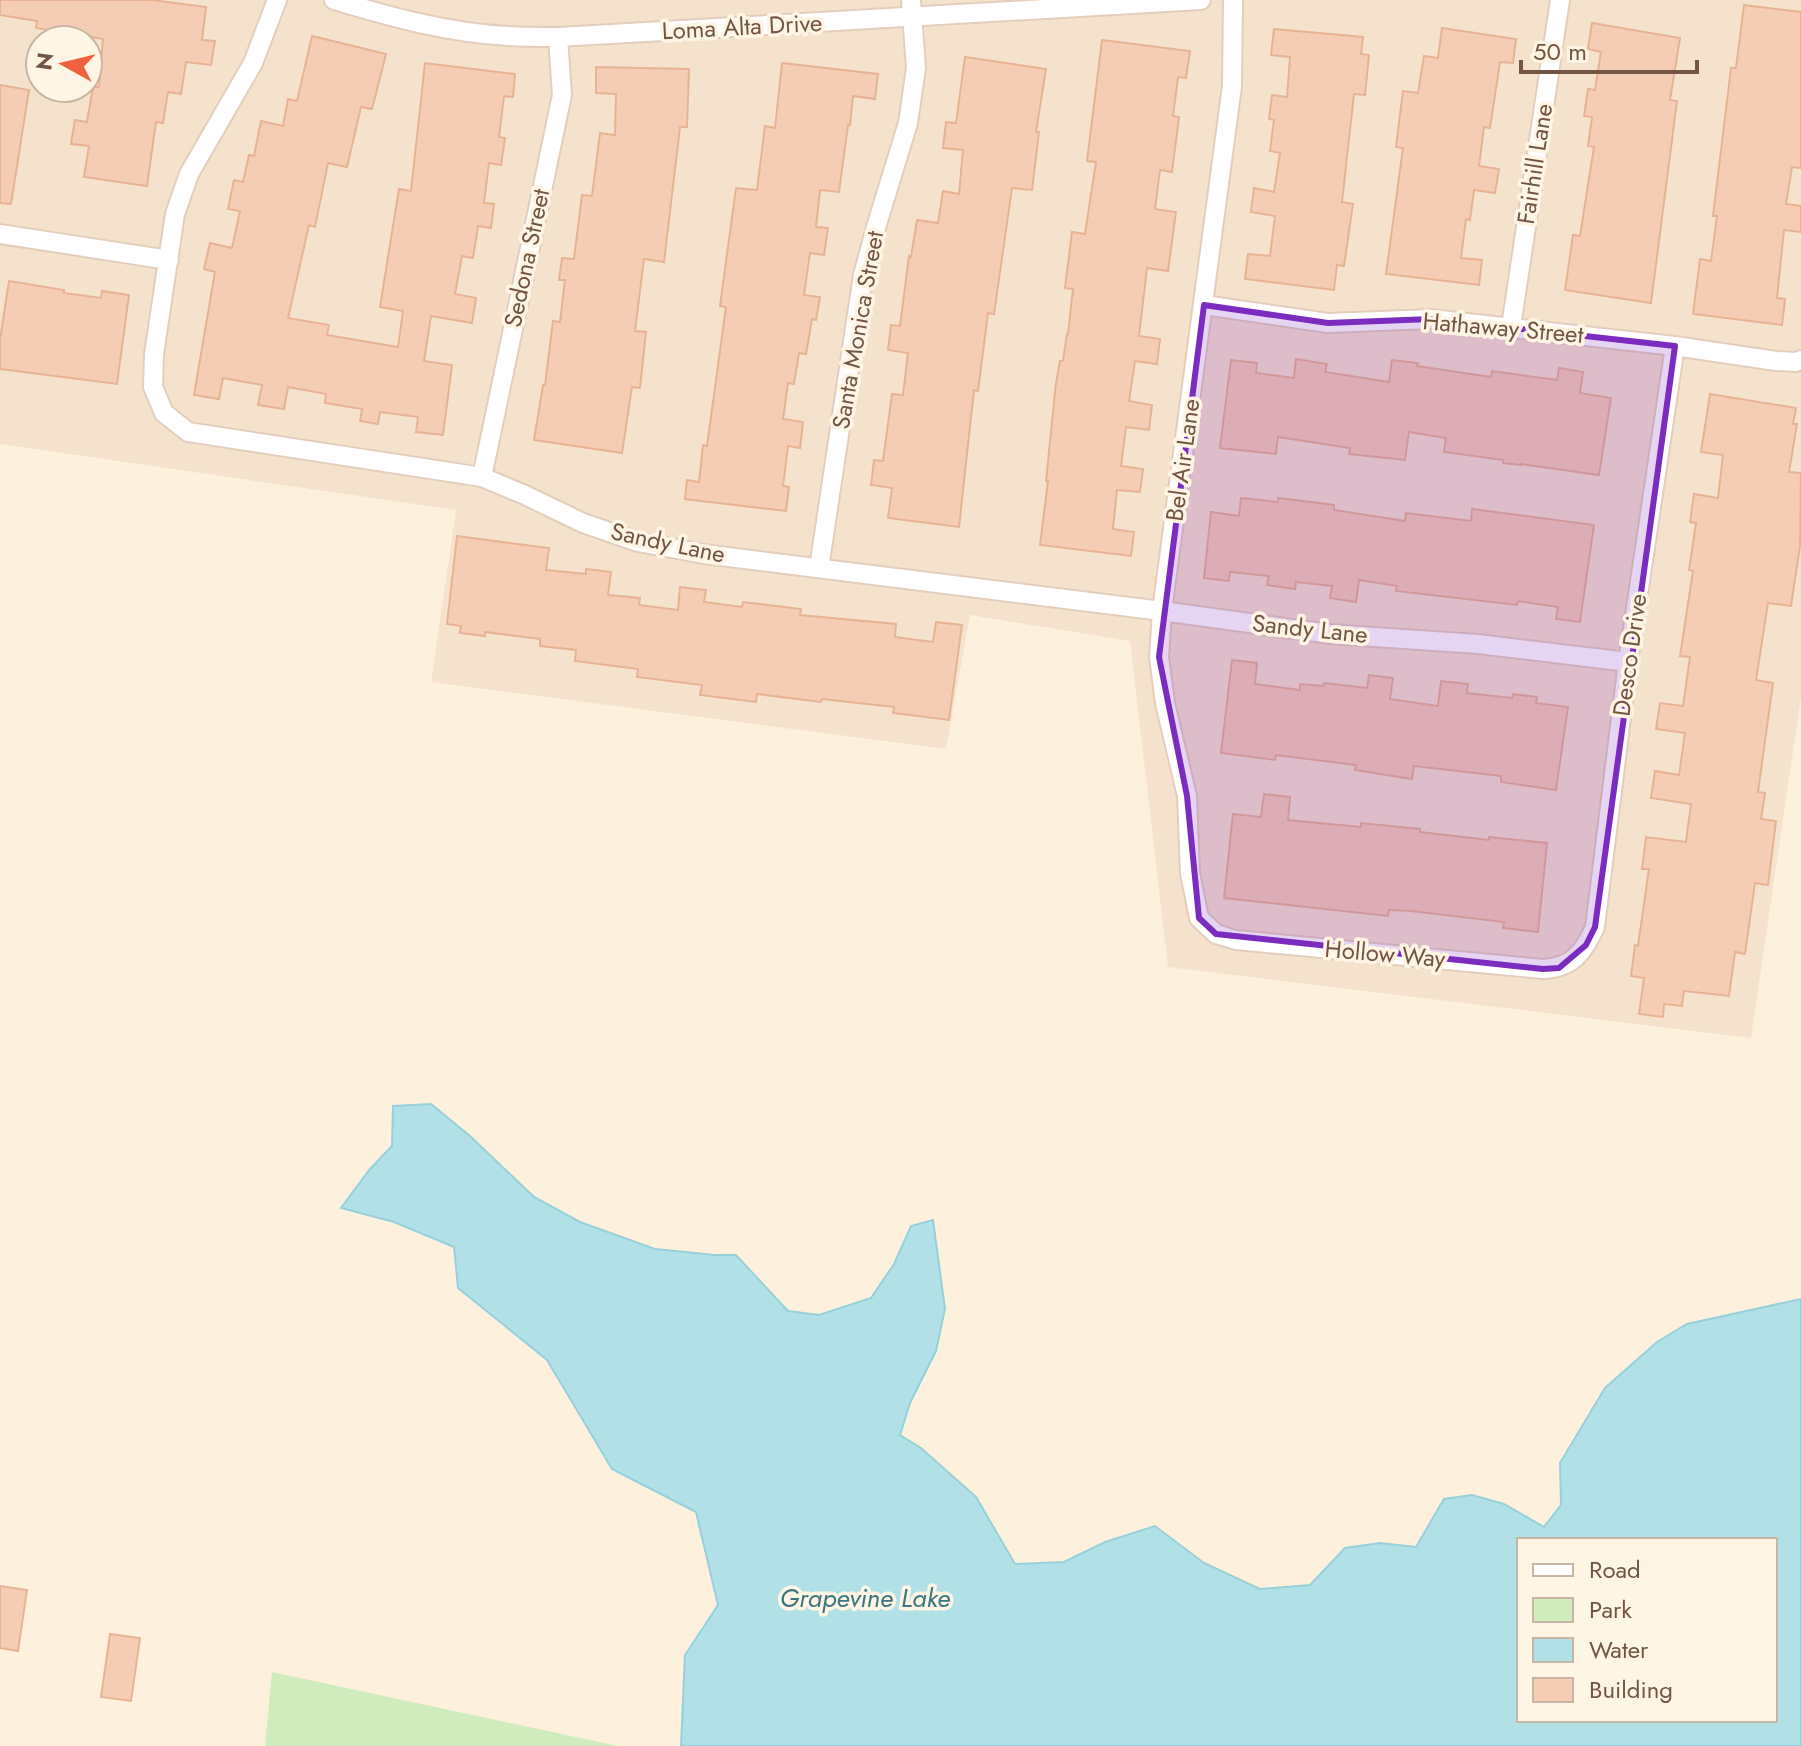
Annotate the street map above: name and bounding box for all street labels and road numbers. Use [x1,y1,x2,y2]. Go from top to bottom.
street label: Loma Alta Drive [661,5,823,48]
street label: Fairhill Lane [1508,101,1561,227]
street label: Sedona Street [495,185,558,330]
street label: Santa Monica Street [823,228,892,432]
street label: Hathaway Street [1421,303,1585,352]
street label: Bel Air Lane [1157,396,1208,523]
street label: Sandy Lane [608,513,728,572]
street label: Desco Drive [1604,591,1655,719]
street label: Sandy Lane [1251,605,1370,652]
street label: Hollow Way [1323,931,1447,976]

